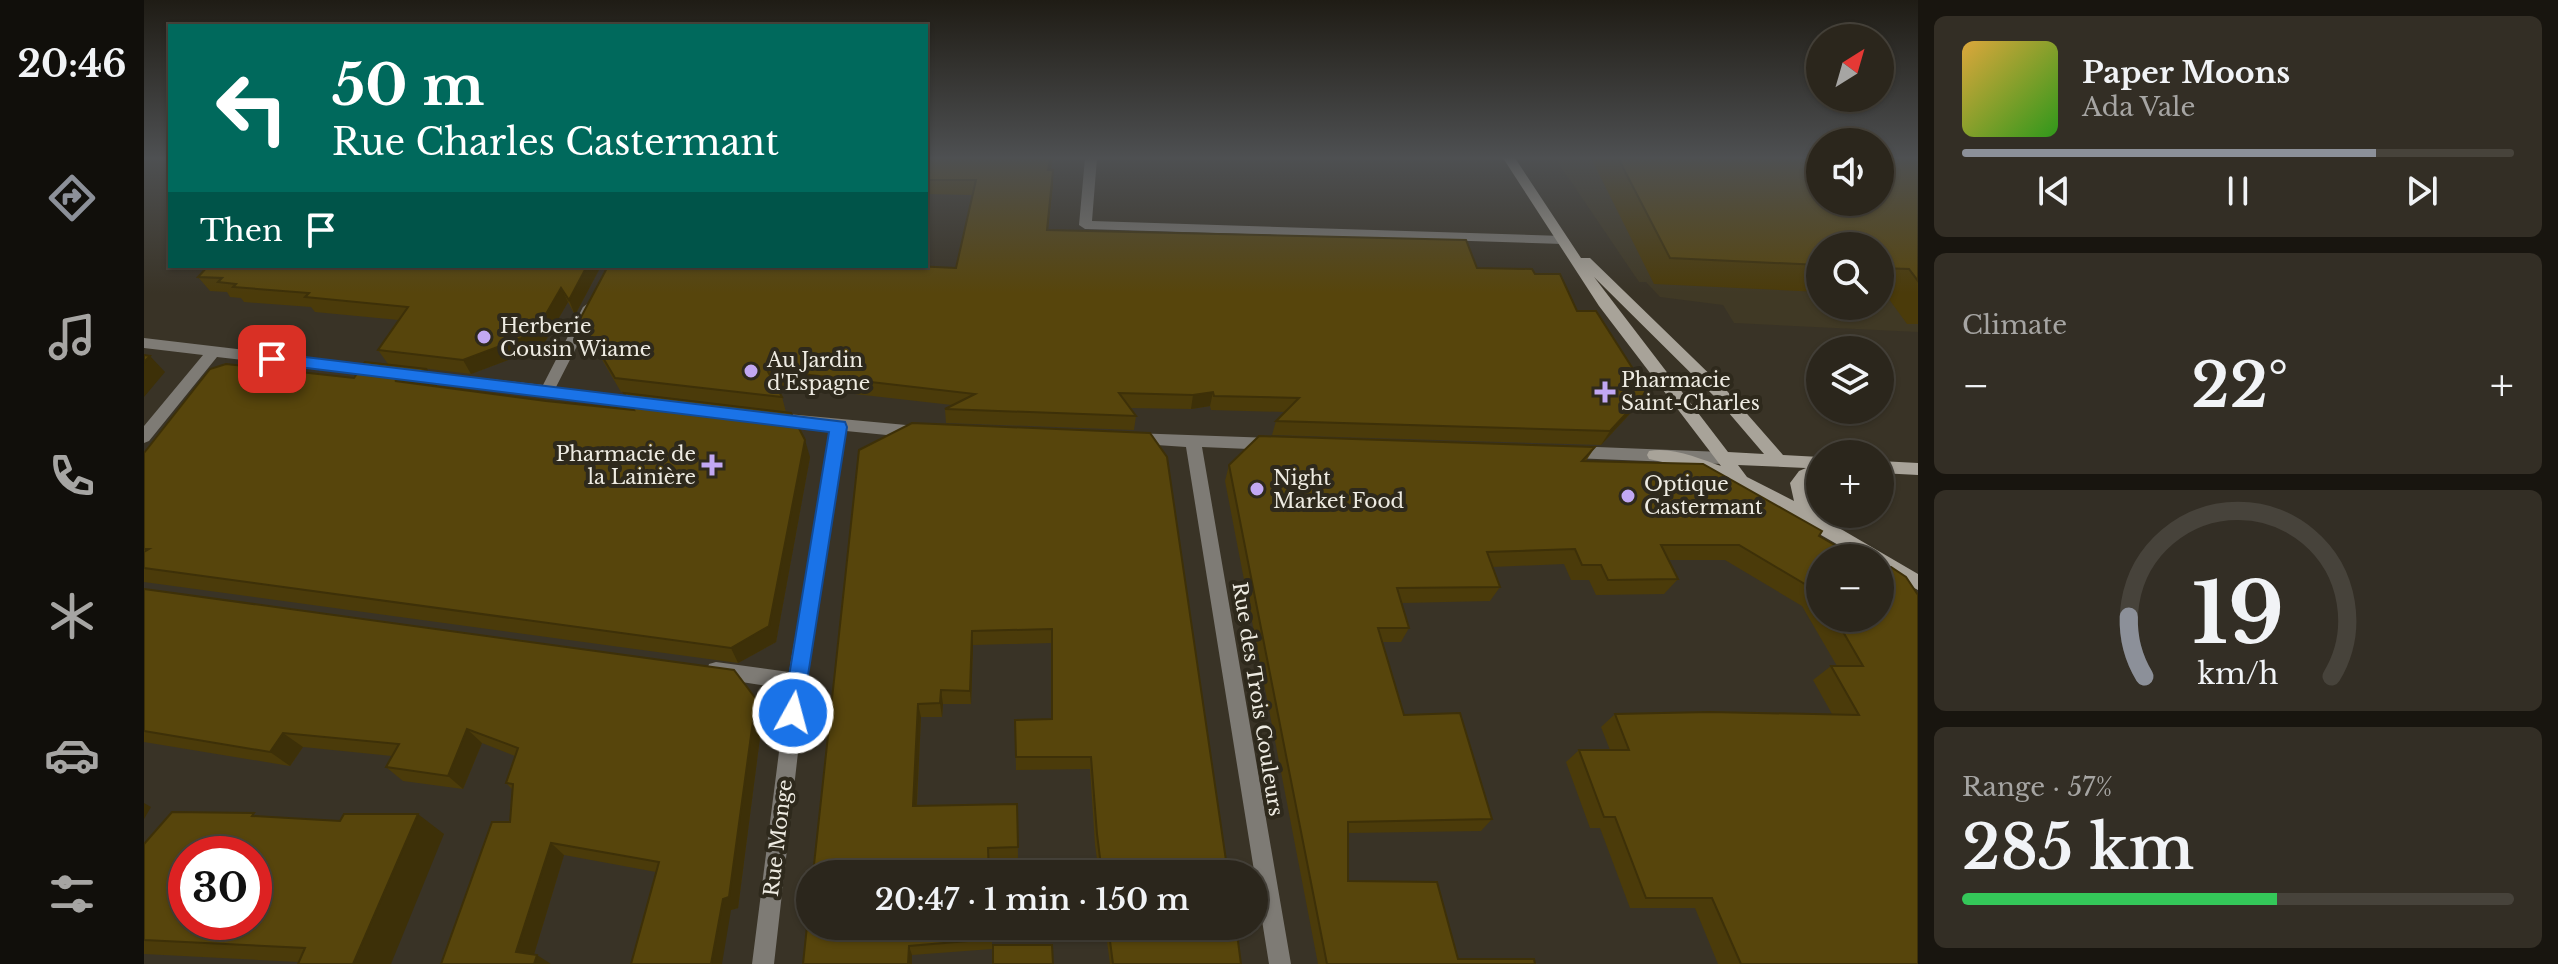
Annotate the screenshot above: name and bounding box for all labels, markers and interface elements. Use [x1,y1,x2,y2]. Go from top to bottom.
north arrow [1806,24,1894,112]
map controls [1806,24,1894,632]
text: 20:46 [17,42,127,87]
text: 50 m [332,51,484,120]
text: Paper Moons [2082,54,2290,91]
icon: left [200,56,304,160]
text: Ada Vale [2082,91,2195,123]
text: Rue Charles Castermant [332,120,779,165]
button: sound [1806,128,1894,216]
icon: previous [2032,169,2076,213]
icon: pause [2216,169,2260,213]
icon: next [2400,169,2444,213]
icon: directions [44,170,100,226]
icon: arrive [299,208,343,252]
text: Then [200,212,283,249]
button: search [1806,232,1894,320]
icon: music [44,309,100,365]
text: Climate [1962,309,2067,341]
place label: Herberie Cousin Wiame [500,314,651,361]
pin [238,325,306,393]
marker: Herberie Cousin Wiame [475,328,493,346]
button: layers [1806,336,1894,424]
icon: arrive [250,337,294,381]
place label: Au Jardin d'Espagne [766,348,870,395]
text: 22° [2191,349,2288,423]
text: − [1962,358,1990,413]
text: + [2490,358,2514,413]
marker: Au Jardin d'Espagne [742,362,760,380]
place label: Pharmacie Saint-Charles [1621,368,1760,415]
marker: Pharmacie Saint-Charles [1596,383,1614,401]
button: + [1806,440,1894,528]
place label: Pharmacie de la Lainière [556,442,696,489]
icon: phone [44,448,100,504]
marker: Pharmacie de la Lainière [703,456,721,474]
place label: Night Market Food [1273,466,1404,513]
place label: Optique Castermant [1644,472,1763,519]
marker: Night Market Food [1248,480,1266,498]
marker: Optique Castermant [1619,487,1637,505]
button: − [1806,544,1894,632]
text: 19 [2192,561,2284,664]
street label: Rue des Trois Couleurs [1228,580,1288,818]
icon: climate [44,588,100,644]
text: km/h [2197,656,2279,692]
position arrow [751,671,835,755]
icon: car [44,727,100,783]
text: Range · 57% [1962,771,2113,803]
street label: Rue Monge [759,778,797,898]
text: 285 km [1962,811,2194,885]
speed limit sign: 30 [168,836,272,940]
icon: filters [44,866,100,922]
text: 20:47 · 1 min · 150 m [875,881,1189,918]

